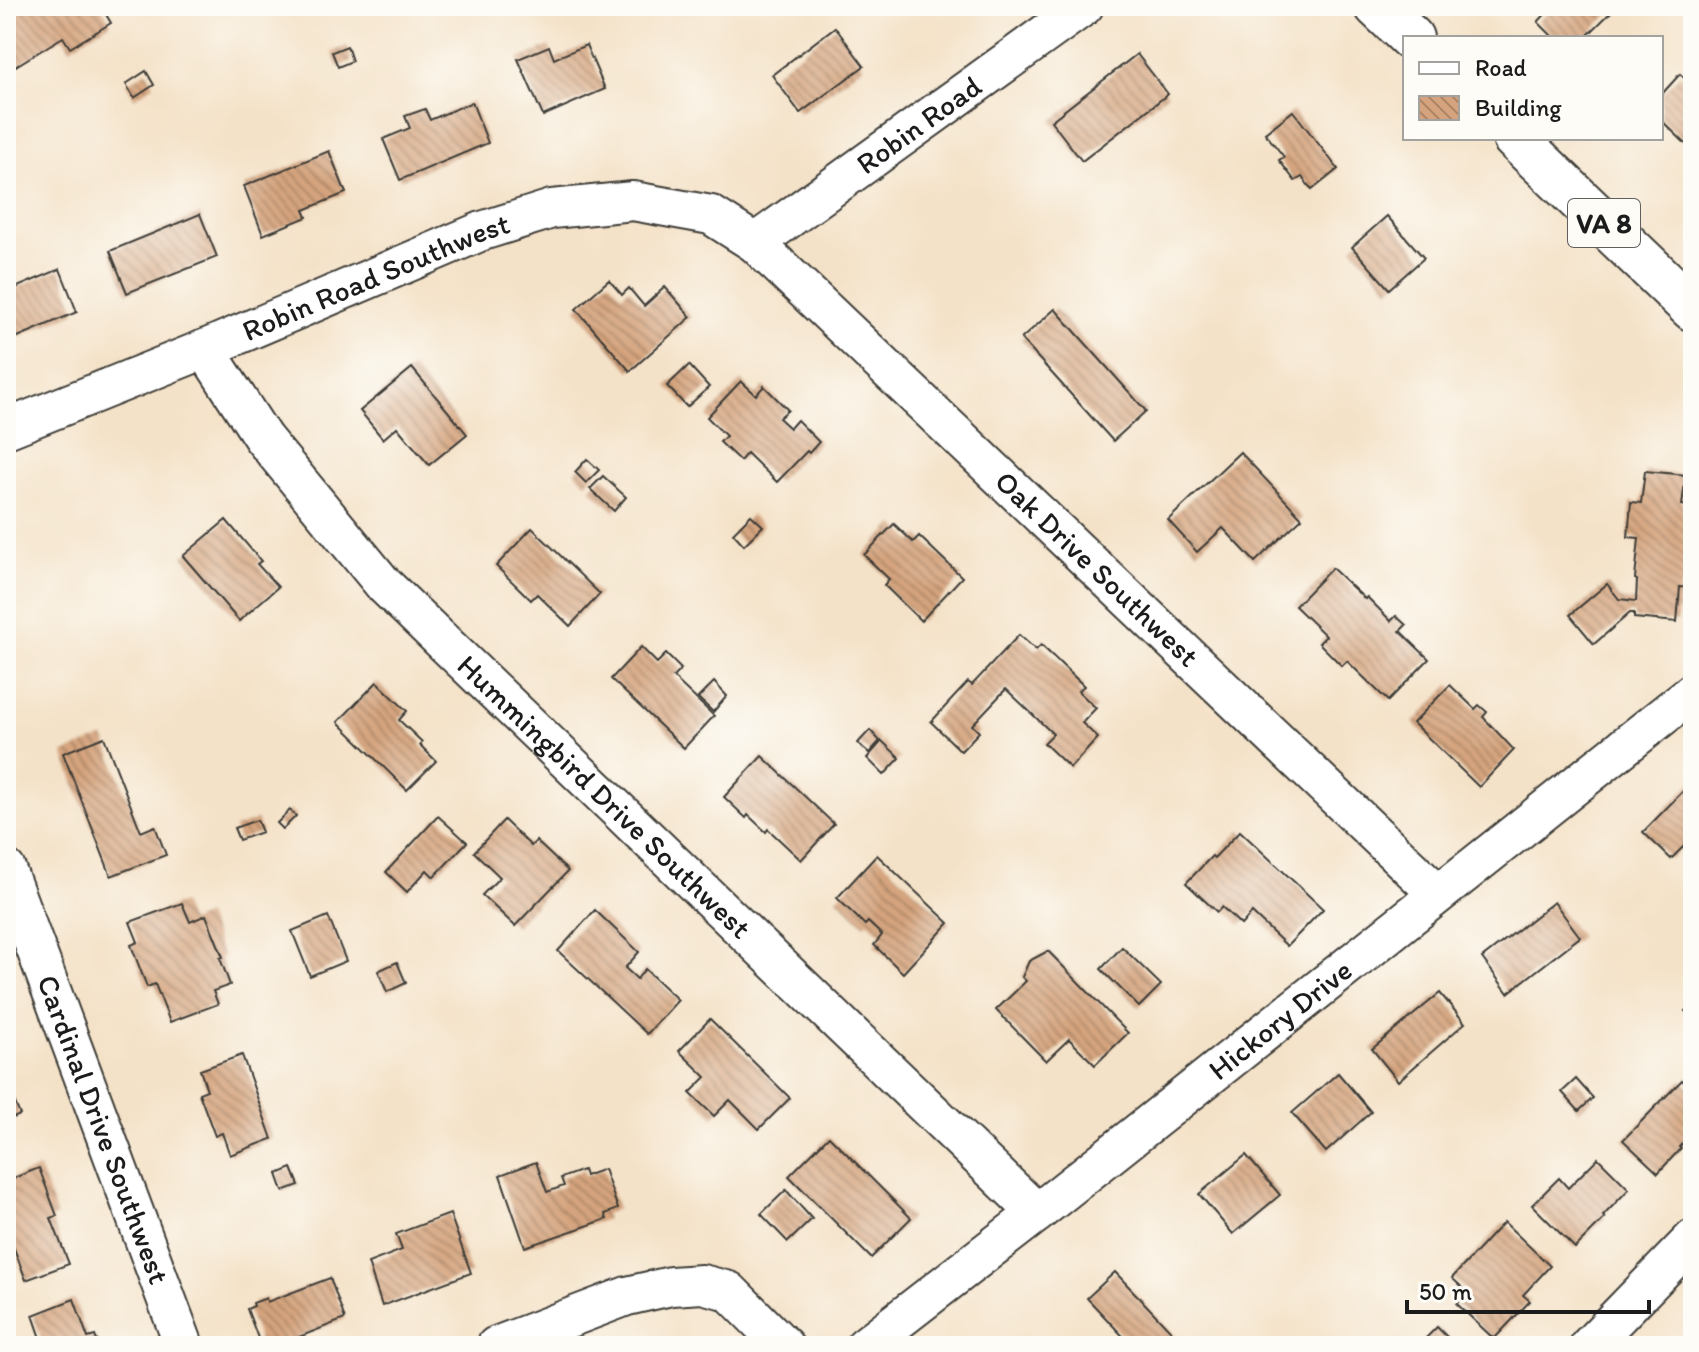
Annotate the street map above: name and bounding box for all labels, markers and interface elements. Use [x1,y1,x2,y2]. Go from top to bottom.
legend [1403,36,1663,140]
text: Road [1475,53,1527,82]
street label: Robin Road [849,67,988,182]
text: Building [1475,93,1562,122]
road number: VA 8 [1568,199,1640,247]
street label: Robin Road Southwest [236,205,514,349]
street label: Oak Drive Southwest [987,463,1207,674]
street label: Hummingbird Drive Southwest [450,647,759,946]
street label: Hickory Drive [1201,951,1359,1088]
street label: Cardinal Drive Southwest [29,970,178,1289]
scale bar [1407,1264,1649,1314]
text: 50 m [1419,1277,1472,1306]

